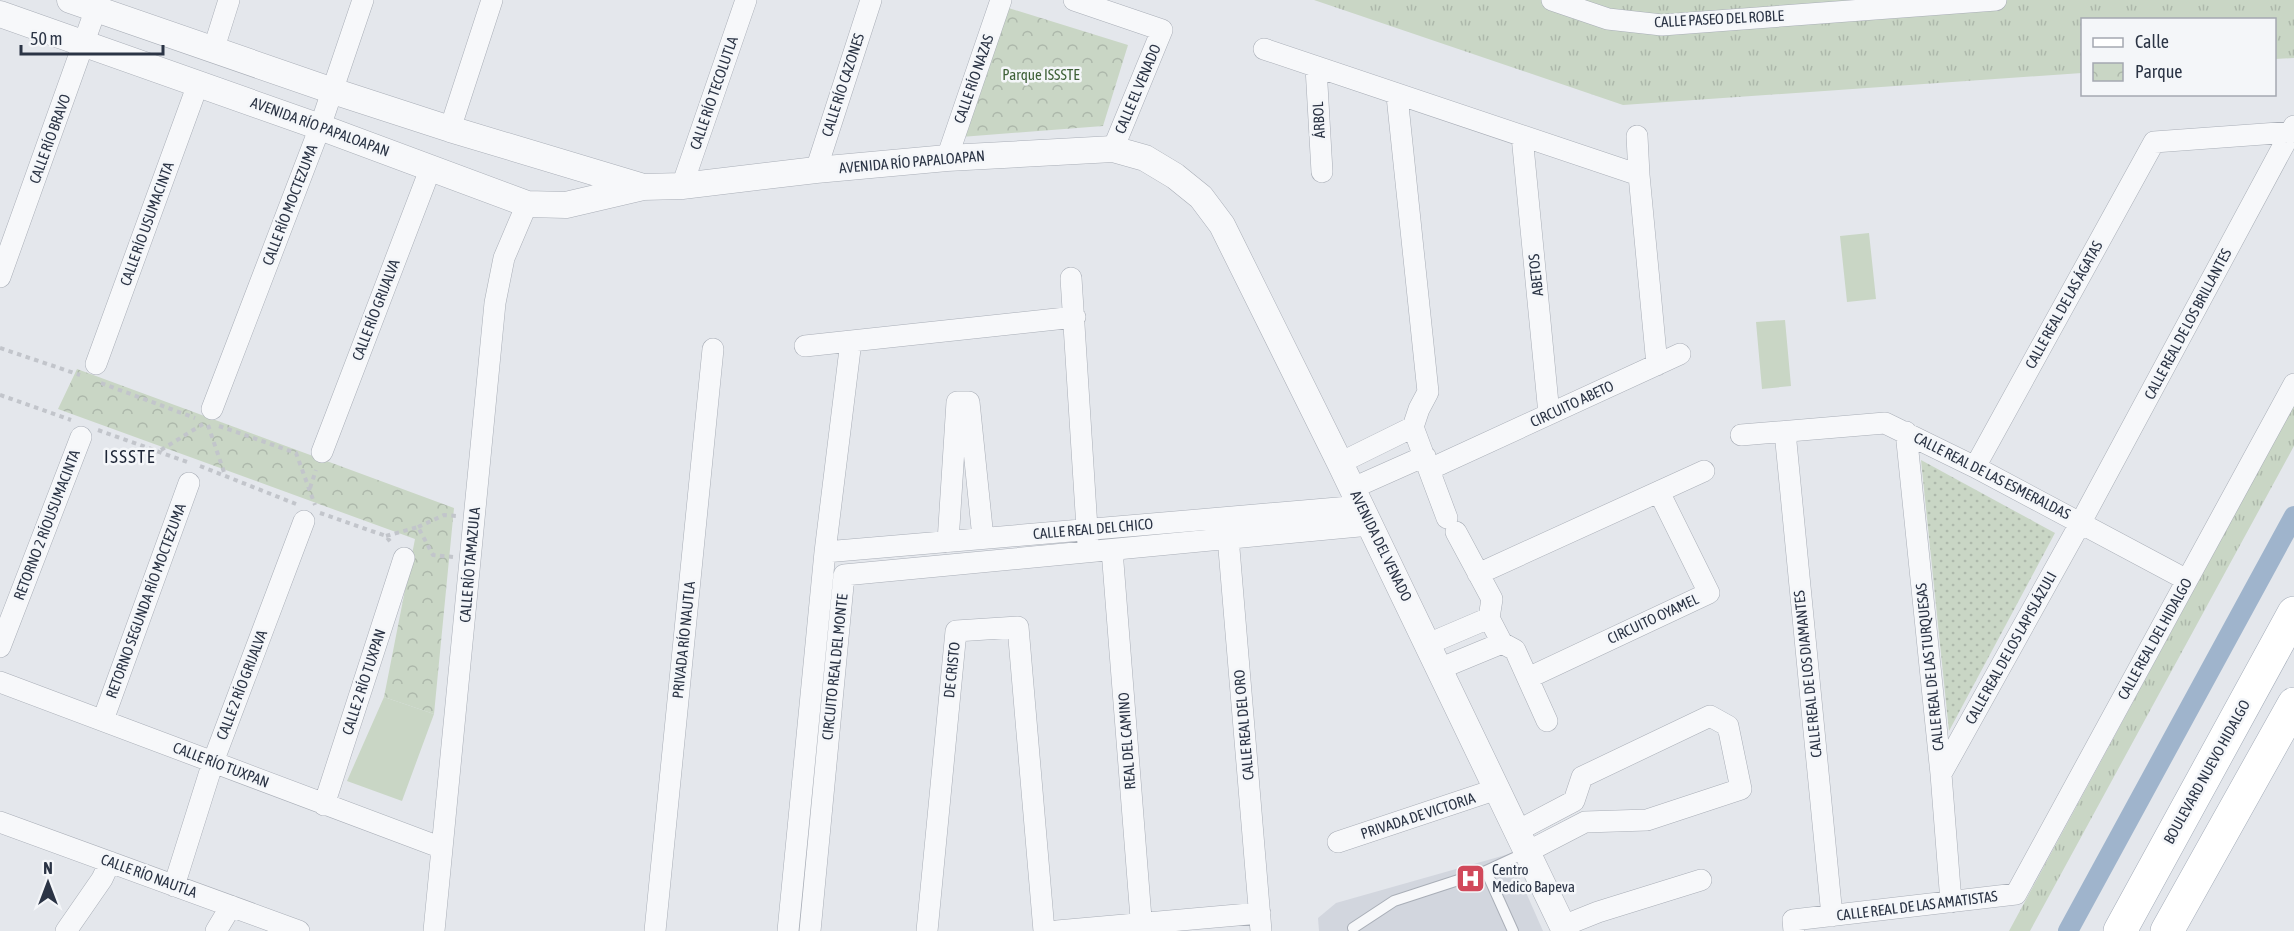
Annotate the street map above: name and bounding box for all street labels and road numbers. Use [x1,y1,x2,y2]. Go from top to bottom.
street label: CALLE PASEO DEL ROBLE [1654,7,1785,30]
street label: CALLE RÍO CAZONES [818,31,867,139]
street label: CALLE RÍO NAZAS [950,32,997,126]
street label: CALLE RÍO TECOLUTLA [686,33,741,152]
street label: CALLE EL VENADO [1111,41,1164,136]
street label: CALLE RÍO BRAVO [25,92,74,186]
street label: AVENIDA RÍO PAPALOAPAN [249,94,392,160]
street label: ÁRBOL [1309,101,1328,139]
street label: CALLE RÍO MOCTEZUMA [259,142,321,268]
street label: AVENIDA RÍO PAPALOAPAN [838,147,986,176]
street label: CALLE RÍO USUMACINTA [116,159,177,288]
street label: CALLE REAL DE LAS ÁGATAS [2021,238,2106,372]
street label: CALLE REAL DE LOS BRILLANTES [2141,245,2235,402]
street label: ABETOS [1525,253,1546,297]
street label: CALLE RÍO GRIJALVA [348,256,403,363]
street label: CIRCUITO ABETO [1527,377,1617,430]
street label: CALLE REAL DE LAS ESMERALDAS [1911,429,2073,523]
street label: RETORNO 2 RÍOUSUMACINTA [10,447,83,602]
street label: AVENIDA DEL VENADO [1347,488,1416,604]
street label: RETORNO SEGUNDA RÍO MOCTEZUMA [102,501,189,700]
street label: CALLE RÍO TAMAZULA [456,506,483,623]
street label: CALLE REAL DEL CHICO [1032,515,1154,542]
street label: CALLE REAL DE LOS LAPISLÁZULI [1961,569,2060,727]
street label: CALLE REAL DEL HIDALGO [2114,575,2195,703]
street label: PRIVADA RÍO NAUTLA [669,580,698,699]
street label: CALLE REAL DE LAS TURQUESAS [1912,582,1947,752]
street label: CIRCUITO OYAMEL [1605,590,1701,647]
street label: CALLE REAL DE LOS DIAMANTES [1790,590,1825,758]
street label: CIRCUITO REAL DEL MONTE [818,592,851,741]
street label: CALLE 2 RÍO GRIJALVA [213,627,271,742]
street label: CALLE 2 RÍO TUXPAN [338,627,389,737]
street label: DE CRISTO [940,641,963,699]
street label: CALLE REAL DEL ORO [1230,669,1257,781]
street label: REAL DEL CAMINO [1115,692,1138,790]
street label: BOULEVARD NUEVO HIDALGO [2160,697,2253,847]
street label: CALLE RÍO TUXPAN [171,738,272,791]
street label: PRIVADA DE VICTORIA [1358,789,1478,842]
street label: CALLE RÍO NAUTLA [99,850,200,901]
street label: CALLE REAL DE LAS AMATISTAS [1835,887,1998,924]

